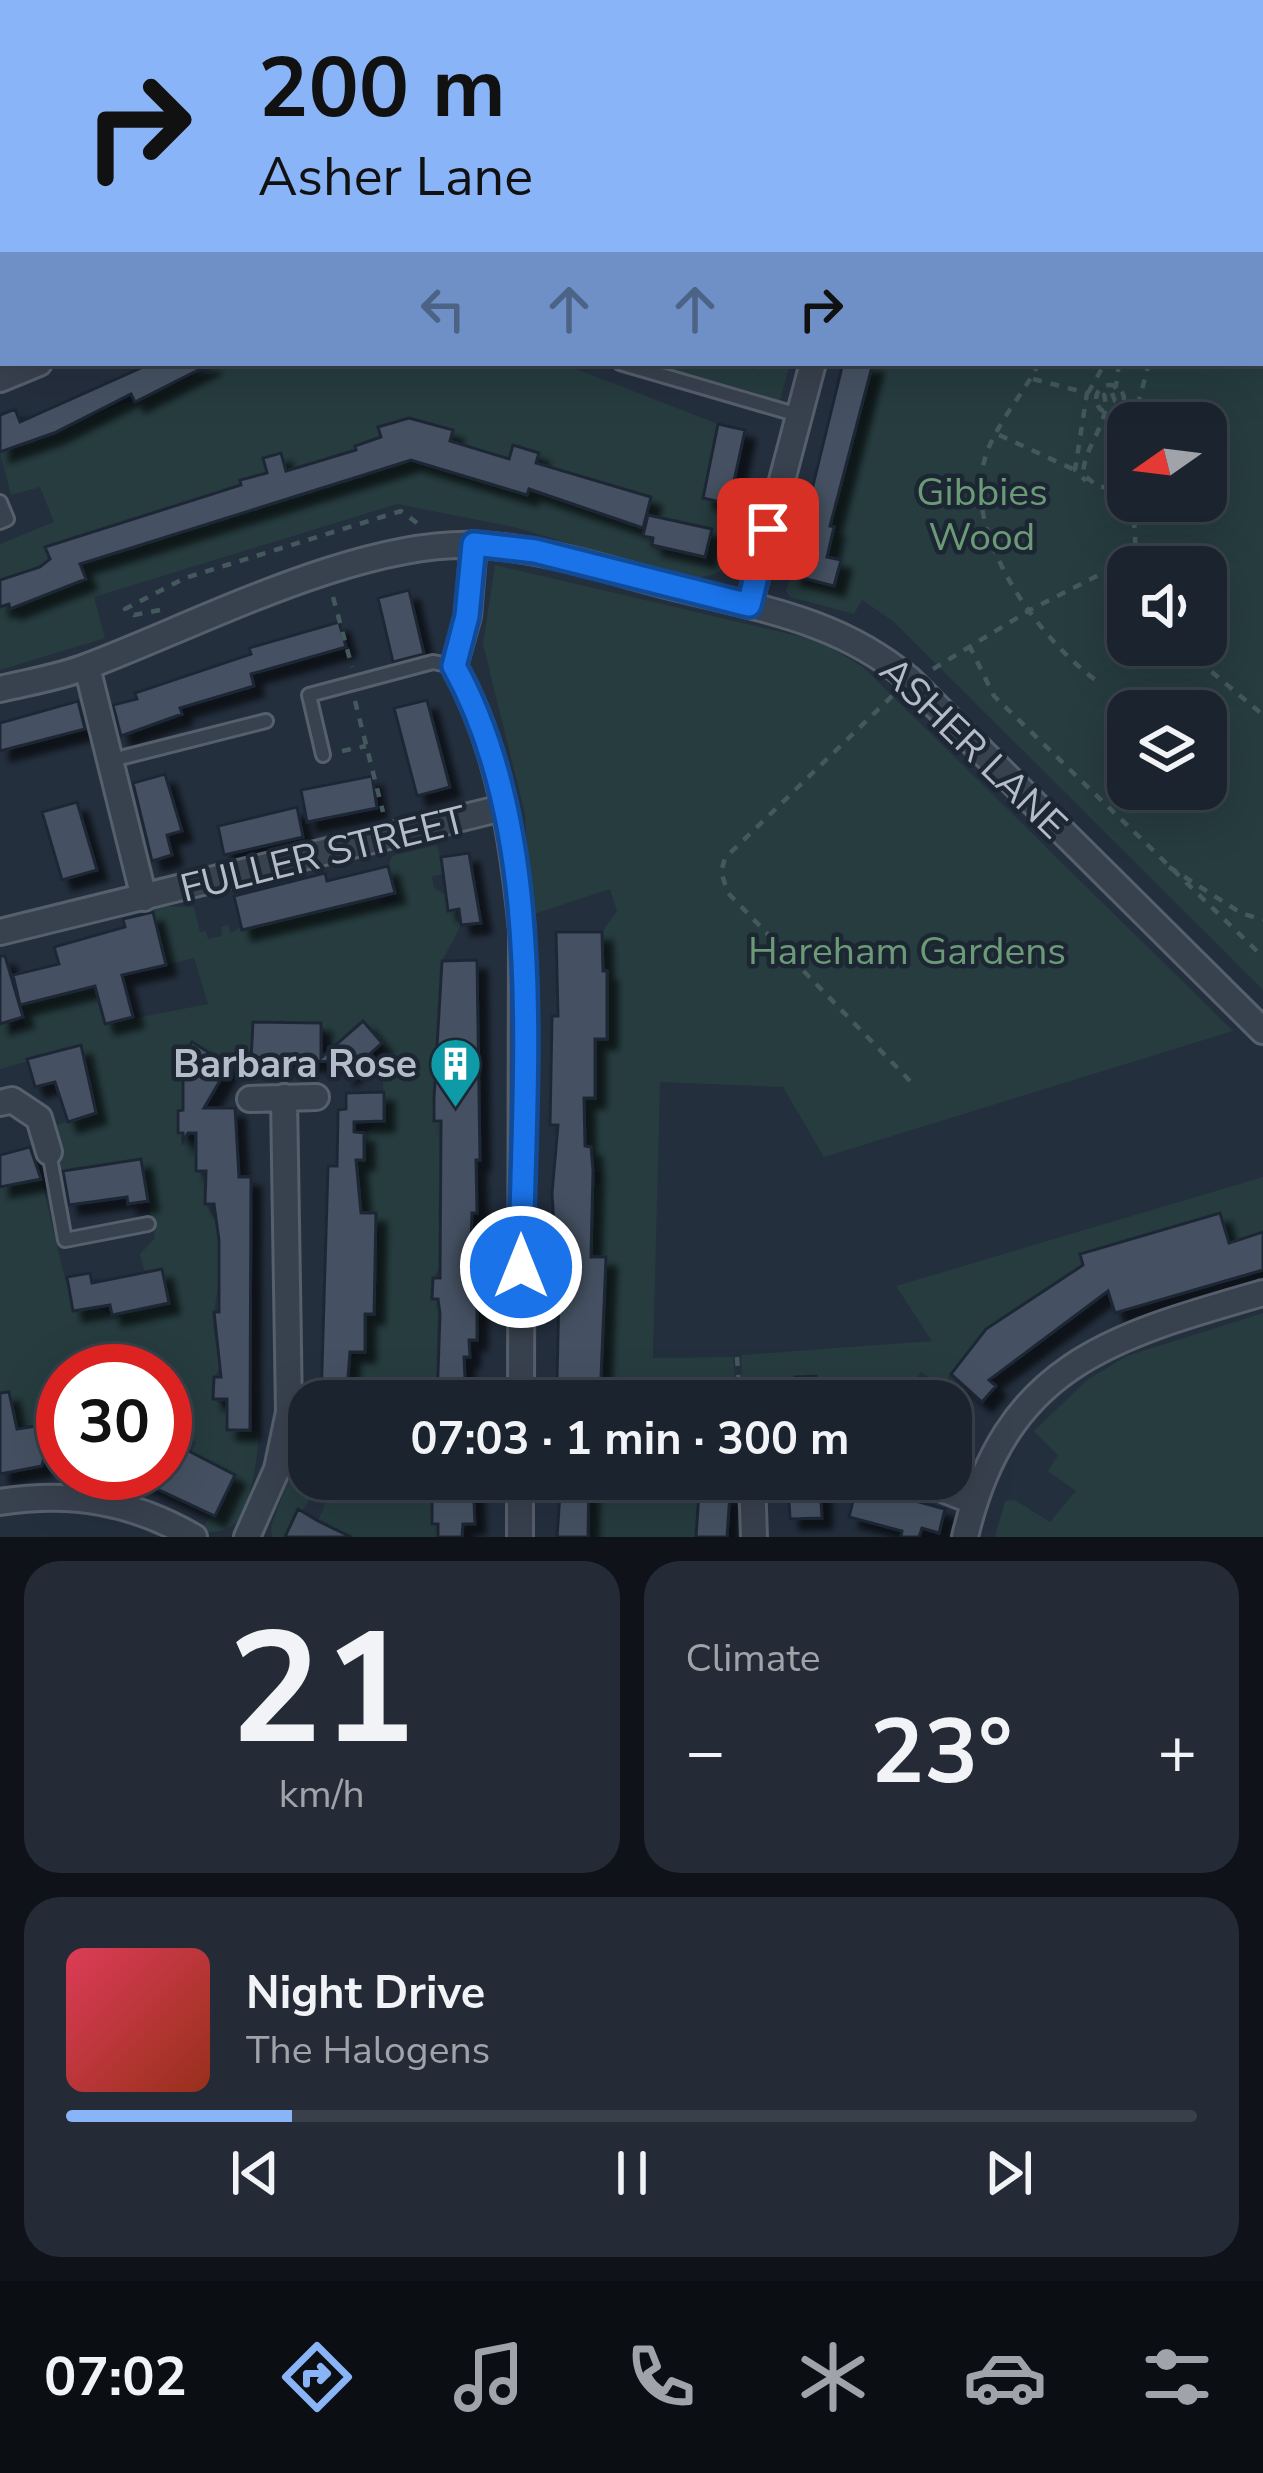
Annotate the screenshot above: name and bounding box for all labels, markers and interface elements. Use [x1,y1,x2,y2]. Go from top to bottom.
text: 200 m [258,31,506,146]
icon: right [60,48,216,204]
text: Asher Lane [258,140,533,214]
icon: left [410,276,476,342]
icon: ahead [536,276,602,342]
icon: ahead [662,276,728,342]
icon: right [788,276,854,342]
north arrow [1107,402,1227,522]
map controls [1107,402,1227,810]
park label: Gibbies Wood [916,466,1048,564]
pin [717,478,819,580]
icon: arrive [735,496,801,562]
button: sound [1107,546,1227,666]
street label: ASHER LANE [868,645,1078,851]
button: layers [1107,690,1227,810]
street label: FULLER STREET [175,793,472,916]
park label: Hareham Gardens [748,925,1066,978]
building icon: Barbara Rose [428,1035,484,1109]
place label: Barbara Rose [173,1038,417,1091]
position arrow [458,1204,584,1330]
speed limit sign: 30 [36,1344,192,1500]
text: 07:03 · 1 min · 300 m [410,1409,850,1470]
text: 21 [228,1583,415,1796]
text: Climate [686,1632,821,1685]
text: 23° [870,1691,1012,1814]
text: − [686,1707,725,1797]
text: + [1157,1707,1197,1797]
text: km/h [279,1768,365,1821]
text: Night Drive [246,1963,485,2024]
text: The Halogens [246,2024,490,2077]
icon: previous [222,2140,288,2206]
icon: pause [599,2140,665,2206]
icon: next [976,2140,1042,2206]
icon: directions [275,2335,359,2419]
icon: music [447,2335,531,2419]
icon: phone [619,2335,703,2419]
icon: climate [791,2335,875,2419]
icon: car [963,2335,1047,2419]
icon: filters [1135,2335,1219,2419]
text: 07:02 [44,2340,187,2414]

